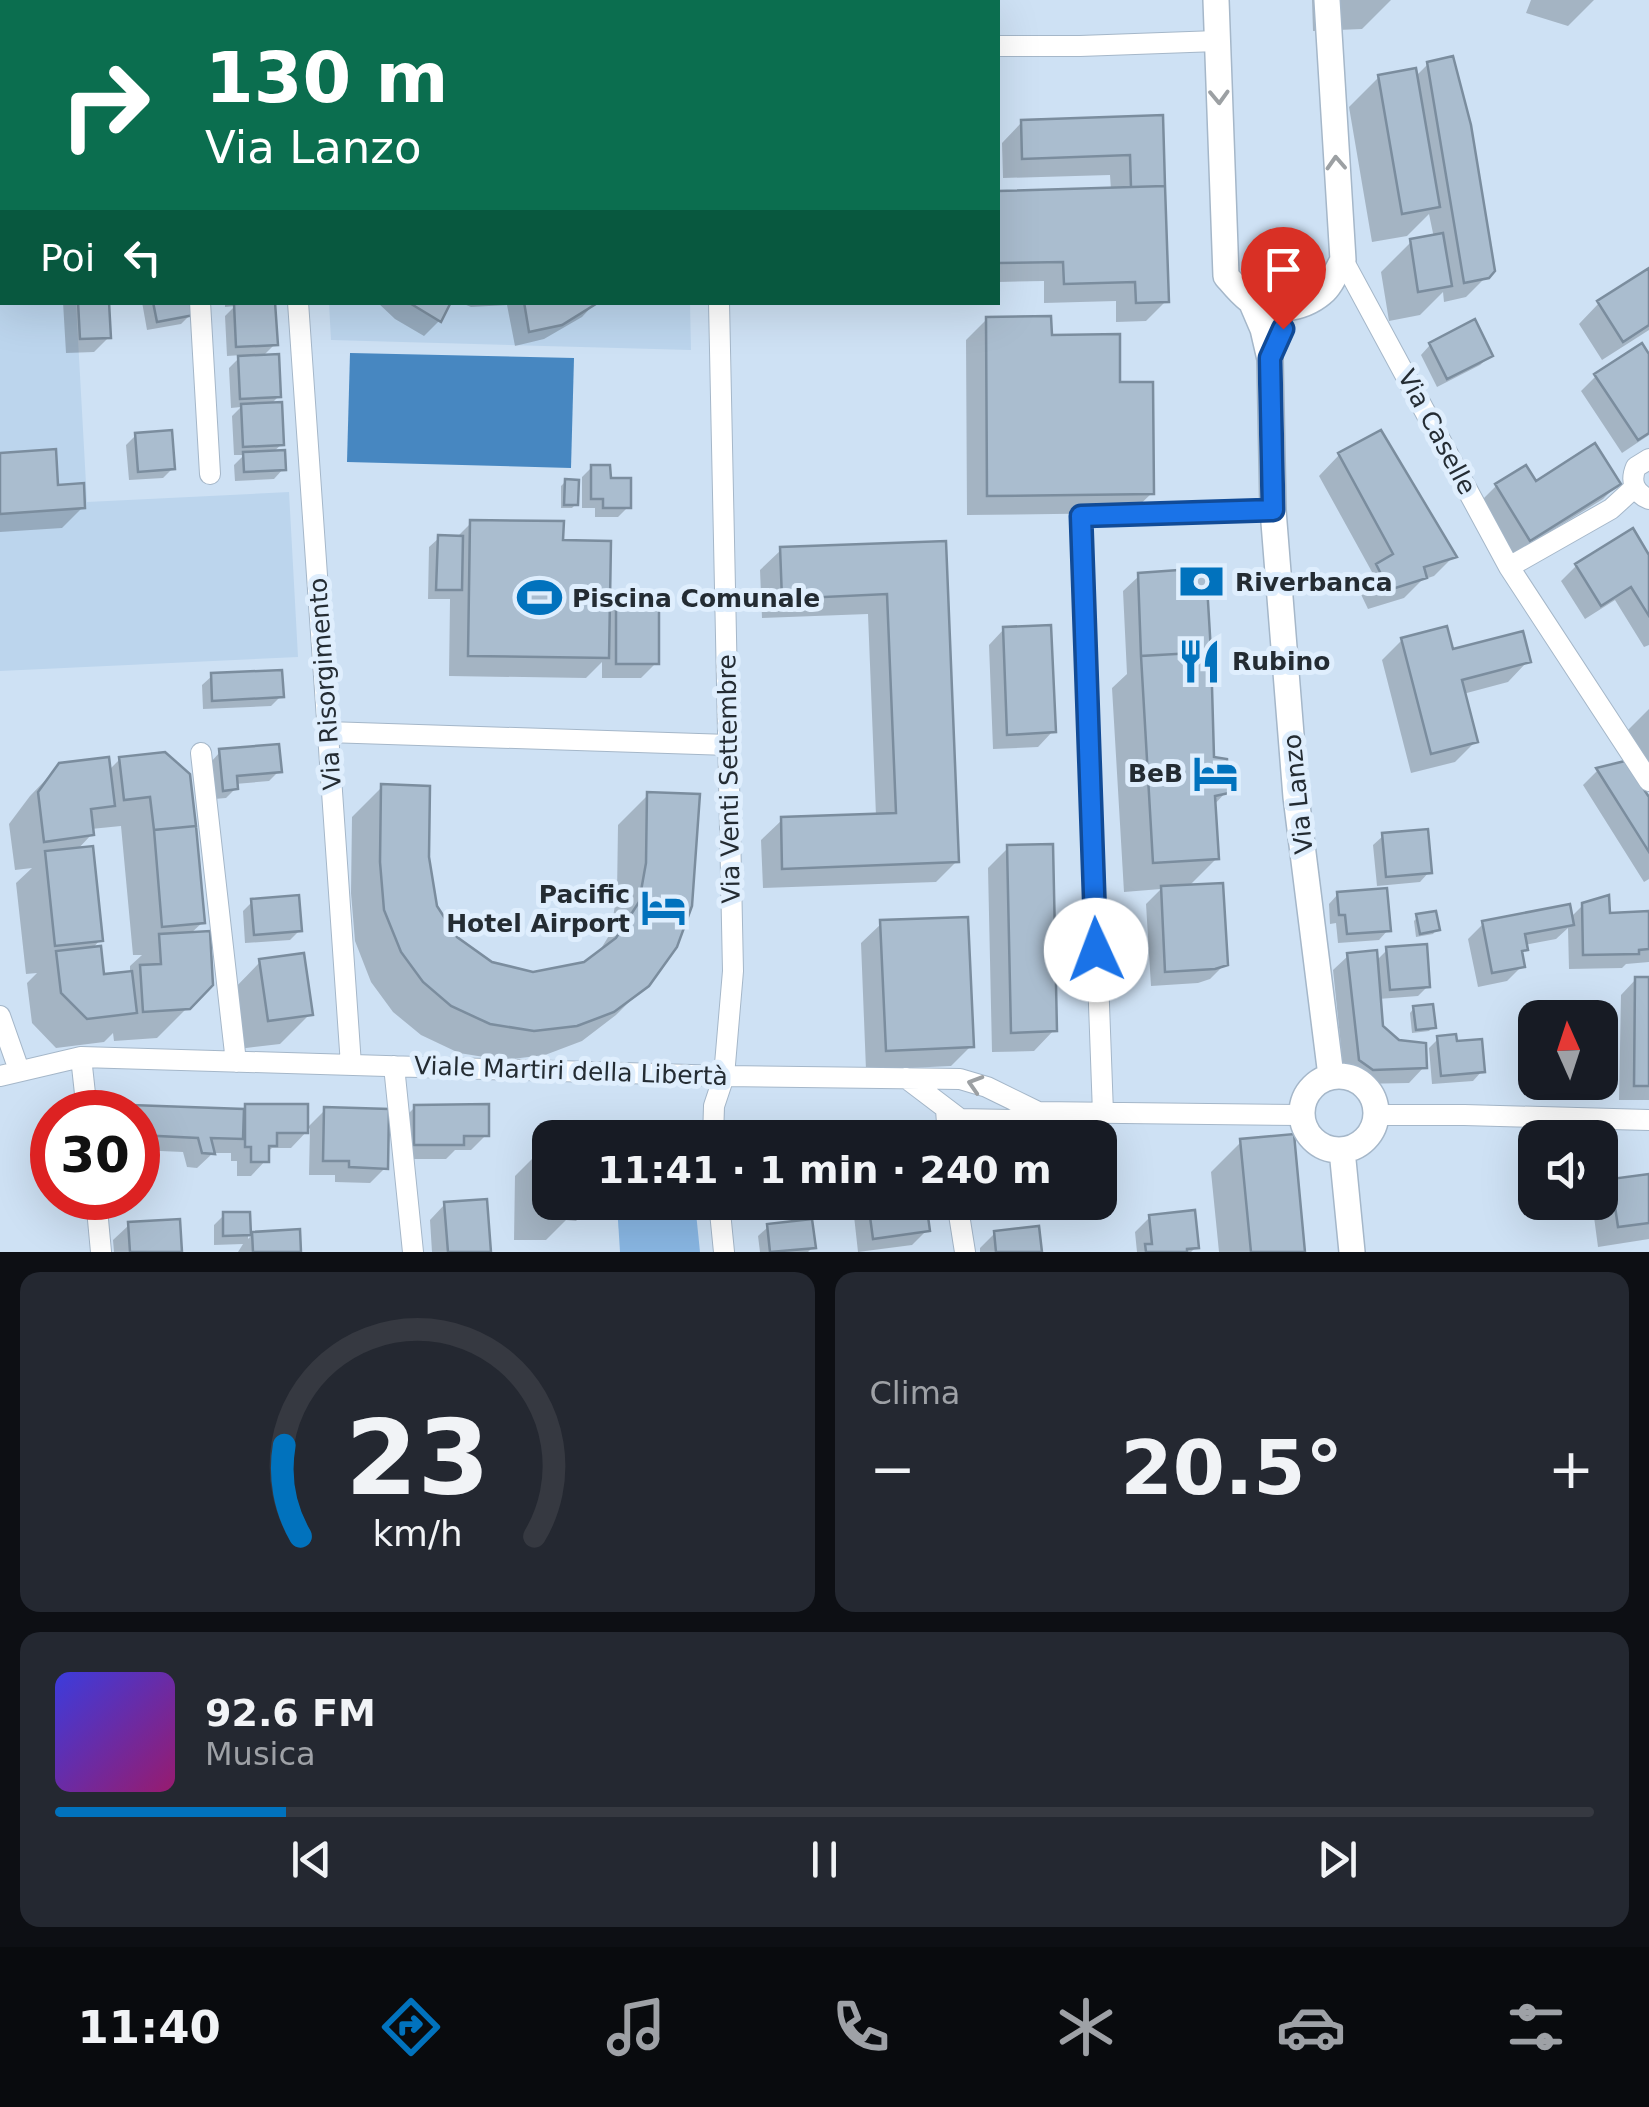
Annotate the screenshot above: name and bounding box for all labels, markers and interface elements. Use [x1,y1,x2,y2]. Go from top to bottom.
text: 130 m [205,37,448,119]
icon: right [40,40,170,170]
one-way arrow [1208,90,1229,106]
text: Via Lanzo [205,121,422,174]
one-way arrow [1326,155,1347,171]
pin [1241,227,1326,330]
icon: left [115,230,170,285]
text: Poi [40,236,95,280]
icon: arrive [1256,242,1311,297]
street label: Via Caselle [1392,365,1482,499]
bank icon: Riverbanca [1178,558,1226,606]
place label: Riverbanca [1235,568,1393,597]
sports icon: Piscina Comunale [515,574,563,622]
street label: Via Risorgimento [303,577,347,791]
place label: Piscina Comunale [572,584,820,613]
restaurant icon: Rubino [1175,637,1223,685]
place label: Rubino [1232,647,1331,676]
street label: Via Venti Settembre [712,654,746,904]
street label: Via Lanzo [1277,733,1319,855]
hotel icon: BeB [1192,749,1240,797]
place label: BeB [1128,759,1183,788]
place label: Pacific Hotel Airport [446,880,630,938]
hotel icon: Pacific Hotel Airport [639,884,687,932]
position arrow [1044,898,1148,1002]
north arrow [1518,1000,1618,1100]
map controls [1518,1000,1618,1220]
street label: Viale Martiri della Libertà [414,1051,728,1091]
one-way arrow [967,1076,984,1096]
speed limit sign: 30 [30,1090,160,1220]
button: sound [1518,1120,1618,1220]
text: 11:41 · 1 min · 240 m [597,1148,1052,1192]
text: Clima [870,1374,960,1412]
text: 23 [345,1397,490,1519]
text: 20.5° [1120,1424,1343,1512]
text: − [870,1437,916,1501]
text: + [1548,1437,1594,1501]
text: km/h [372,1513,462,1554]
text: 92.6 FM [205,1691,376,1735]
text: Musica [205,1735,316,1773]
icon: previous [284,1832,339,1887]
icon: pause [797,1832,852,1887]
icon: next [1310,1832,1365,1887]
icon: directions [376,1992,446,2062]
icon: music [601,1992,671,2062]
icon: phone [826,1992,896,2062]
icon: climate [1051,1992,1121,2062]
icon: car [1276,1992,1346,2062]
icon: filters [1501,1992,1571,2062]
text: 11:40 [78,2001,221,2054]

